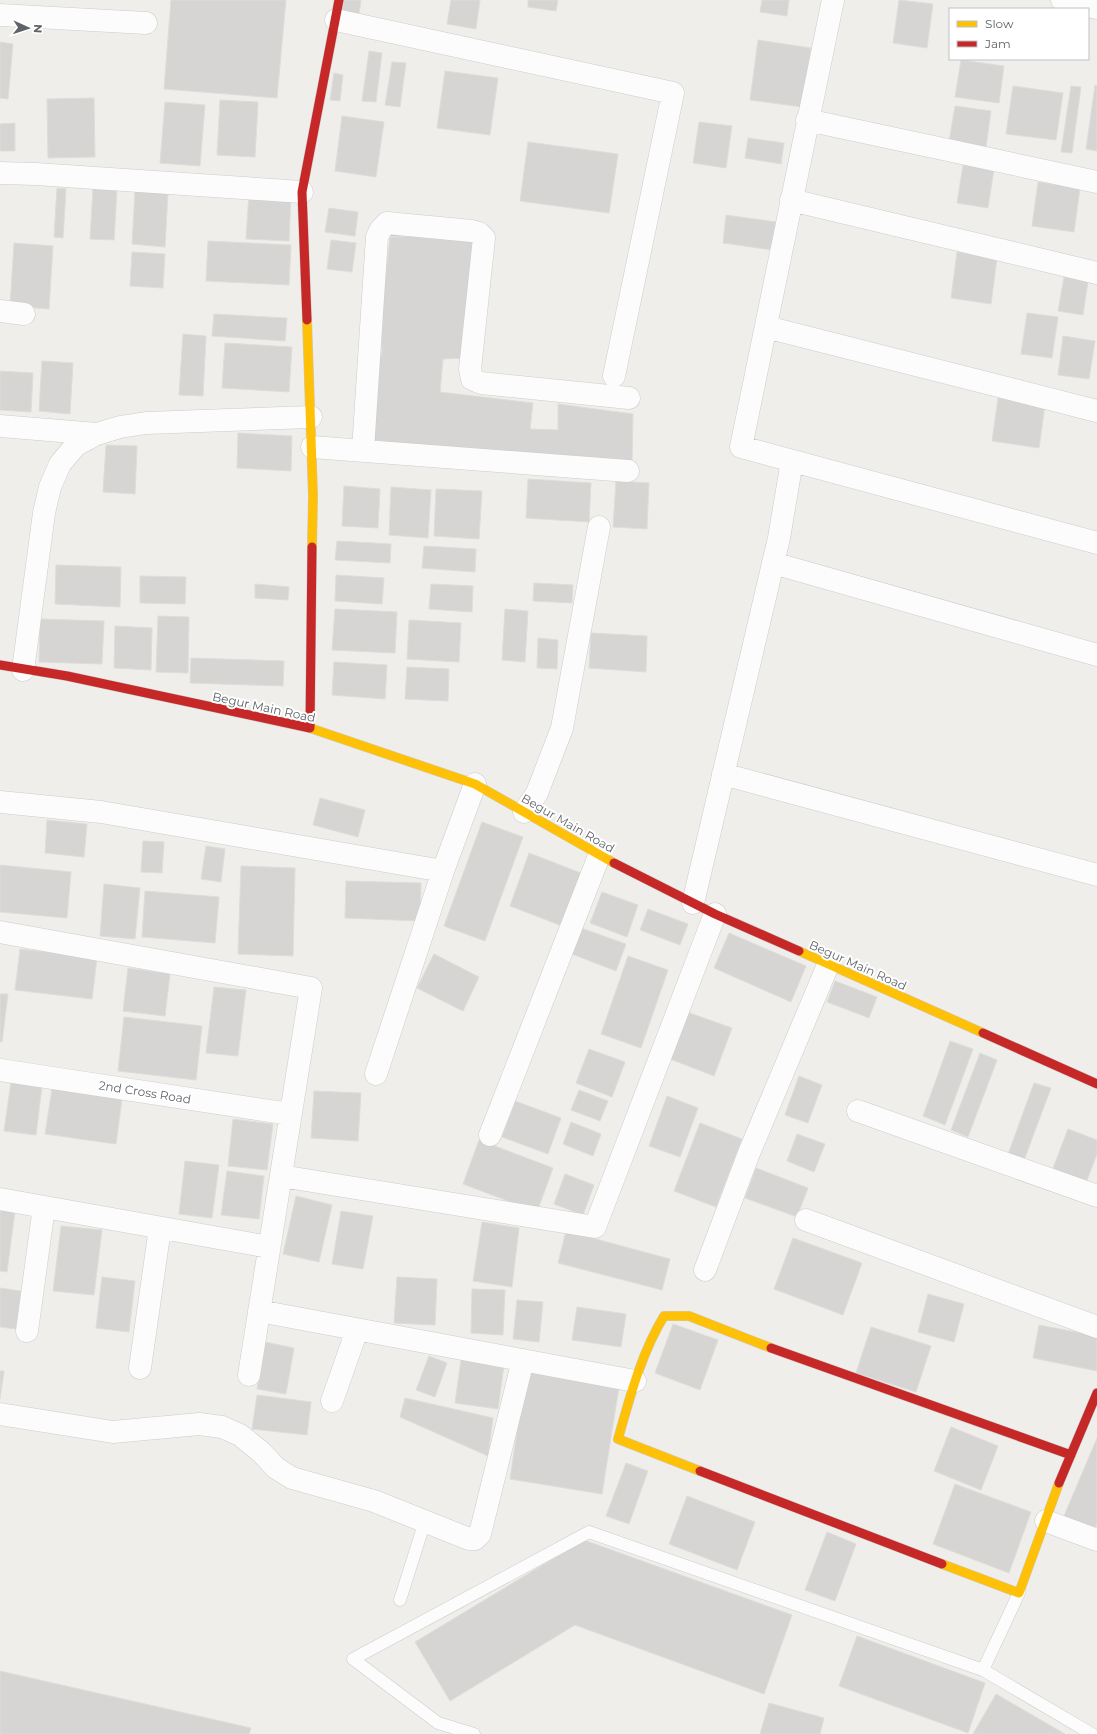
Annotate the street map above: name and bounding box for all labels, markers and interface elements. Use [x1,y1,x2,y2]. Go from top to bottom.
north arrow [8,8,48,48]
legend [949,8,1089,60]
text: Slow [985,16,1014,31]
text: N [31,24,45,33]
text: Jam [984,36,1011,51]
street label: Begur Main Road [211,689,317,725]
street label: Begur Main Road [519,790,617,856]
street label: Begur Main Road [807,937,909,993]
street label: 2nd Cross Road [98,1077,192,1107]

